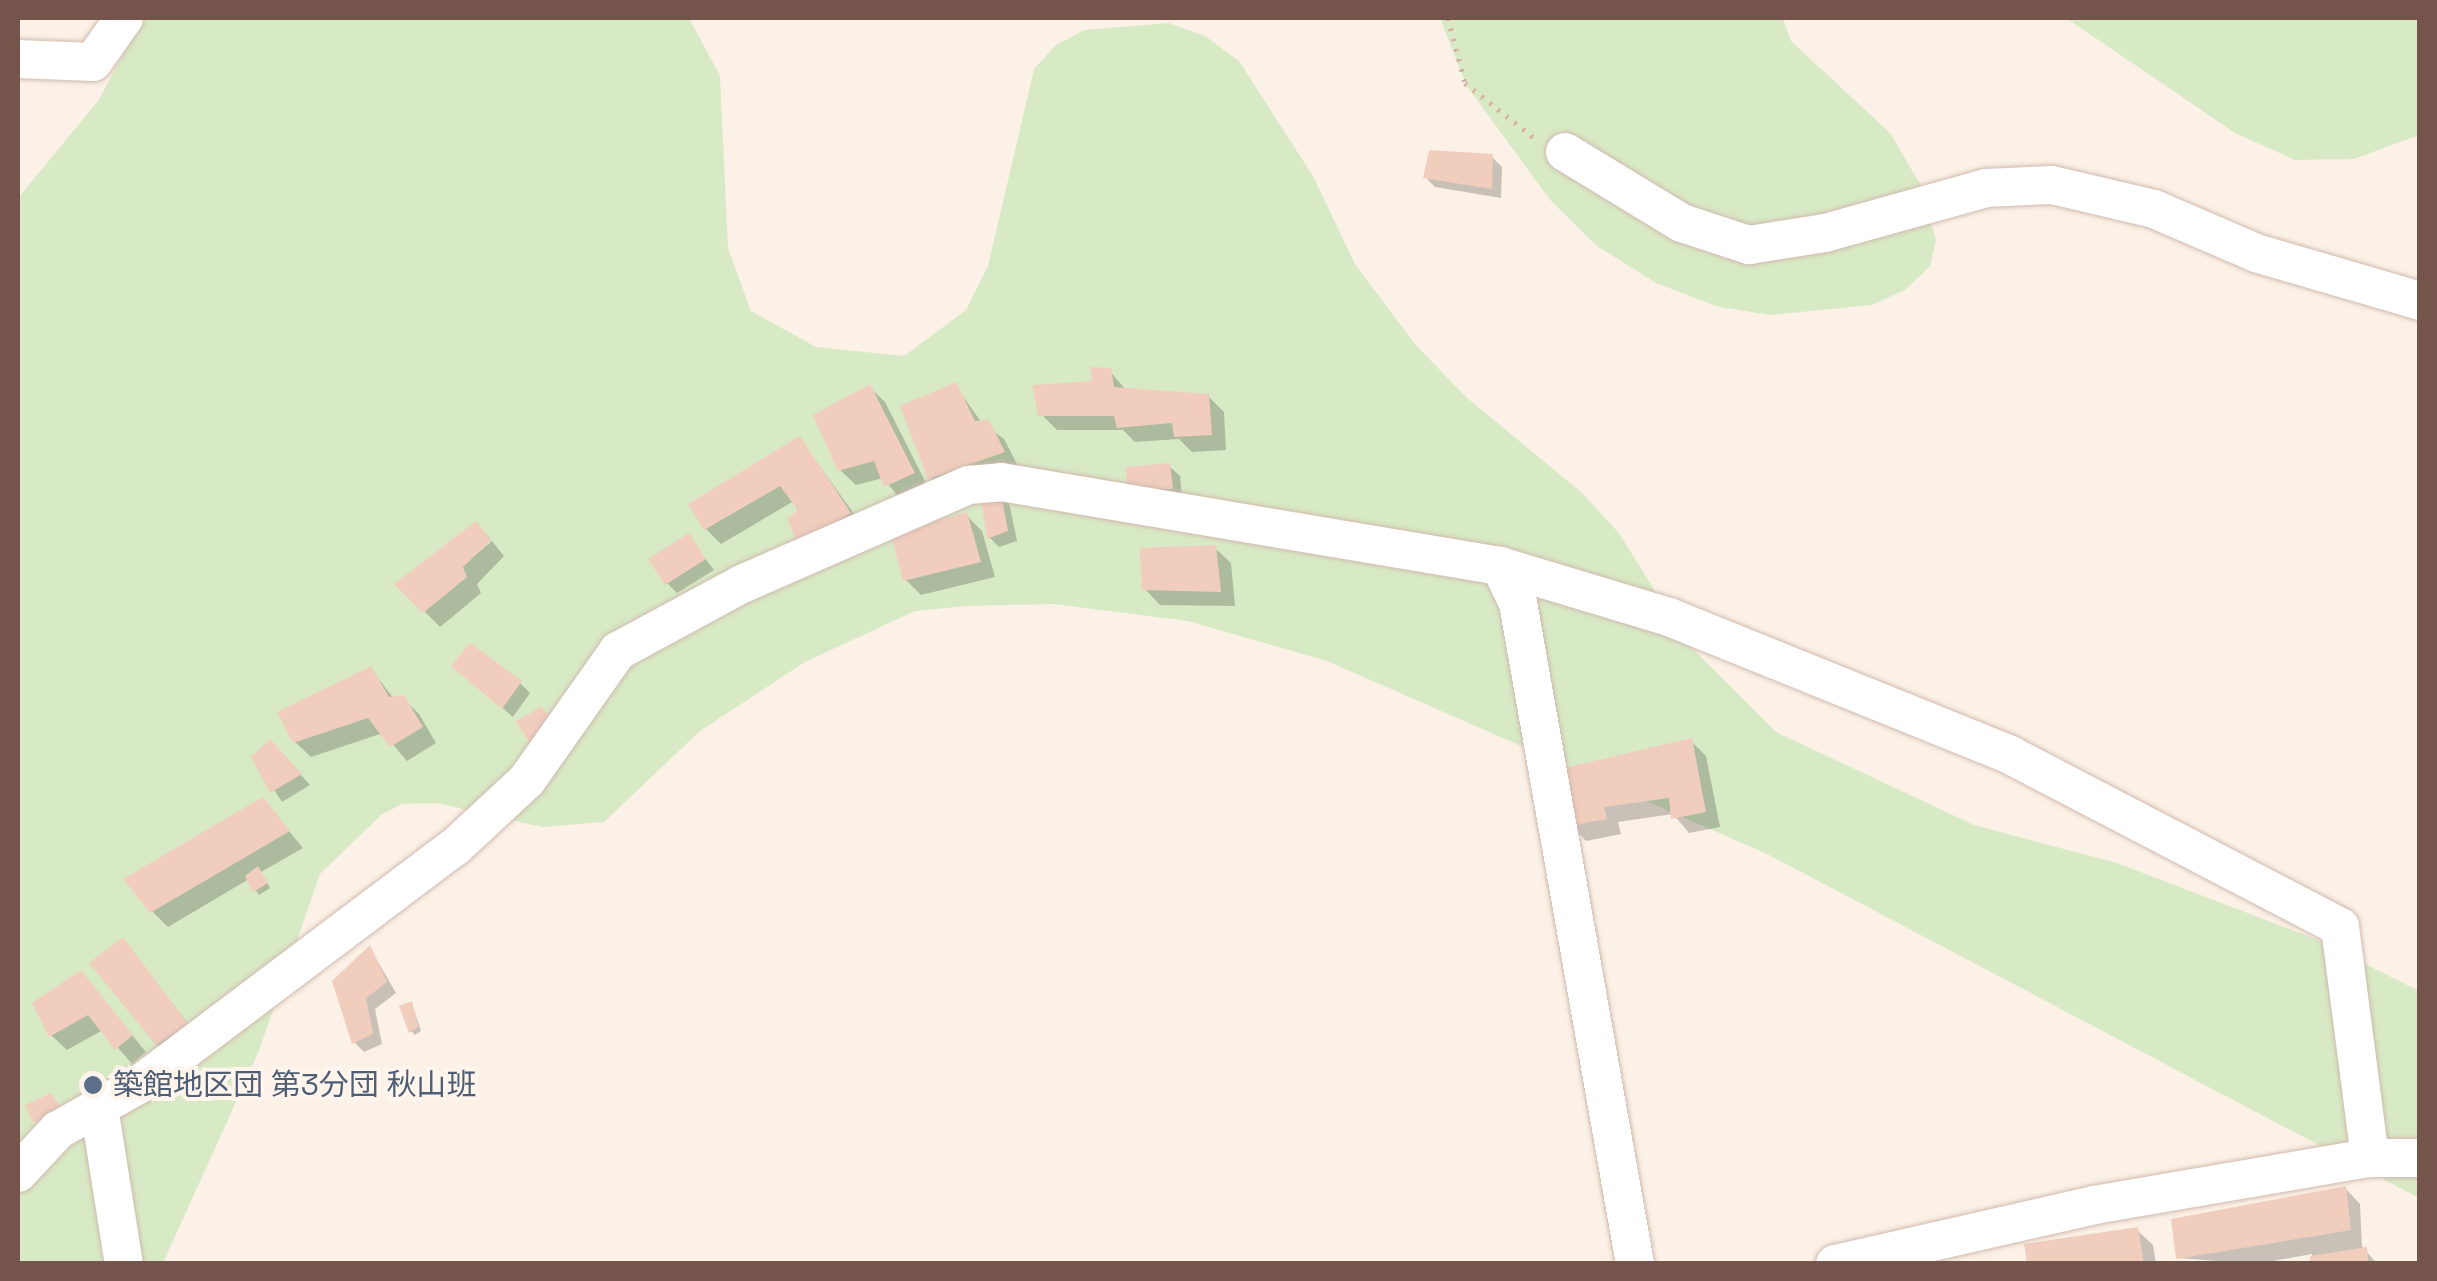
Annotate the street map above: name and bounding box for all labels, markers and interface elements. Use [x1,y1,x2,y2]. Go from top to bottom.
place label: 築館地区団 第3分団 秋山班 [113,1067,477,1103]
marker: 築館地区団 第3分団 秋山班 [82,1074,104,1096]

